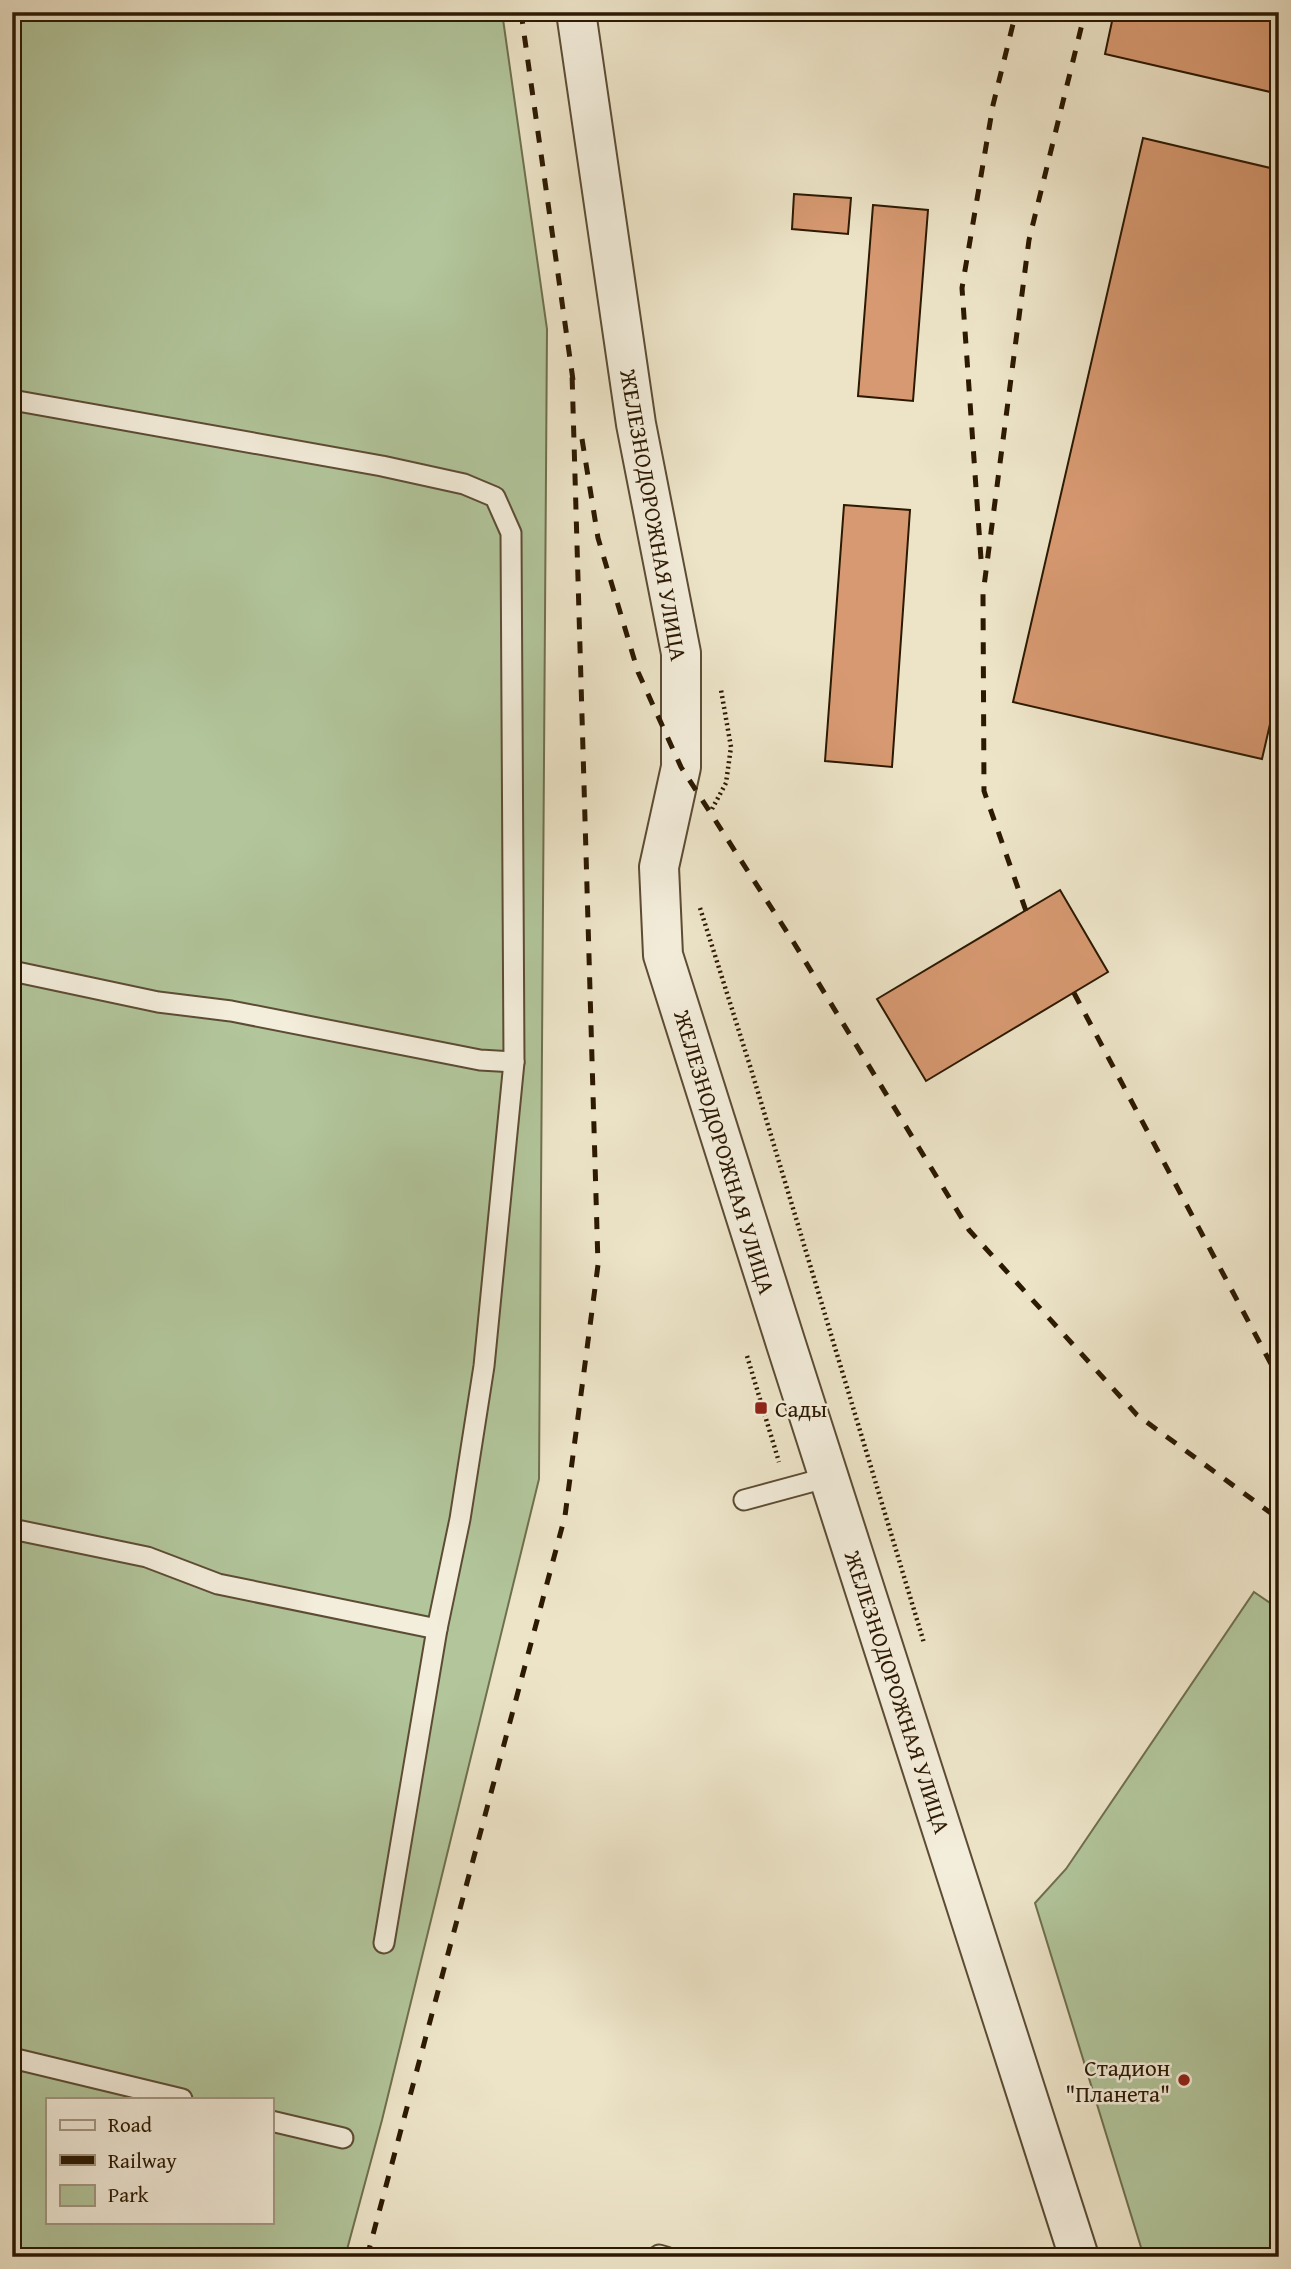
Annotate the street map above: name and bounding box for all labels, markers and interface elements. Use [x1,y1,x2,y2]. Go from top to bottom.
street label: ЖЕЛЕЗНОДОРОЖНАЯ УЛИЦА [612,366,696,663]
street label: ЖЕЛЕЗНОДОРОЖНАЯ УЛИЦА [666,1005,784,1298]
place label: Сады [775,1392,827,1425]
marker: Сады [753,1400,769,1416]
street label: ЖЕЛЕЗНОДОРОЖНАЯ УЛИЦА [836,1545,959,1838]
place label: Стадион "Планета" [1065,2051,1170,2110]
marker: Стадион "Планета" [1176,2072,1192,2088]
legend [46,2098,273,2224]
text: Road [108,2109,153,2140]
text: Railway [108,2145,177,2176]
text: Park [108,2179,149,2210]

